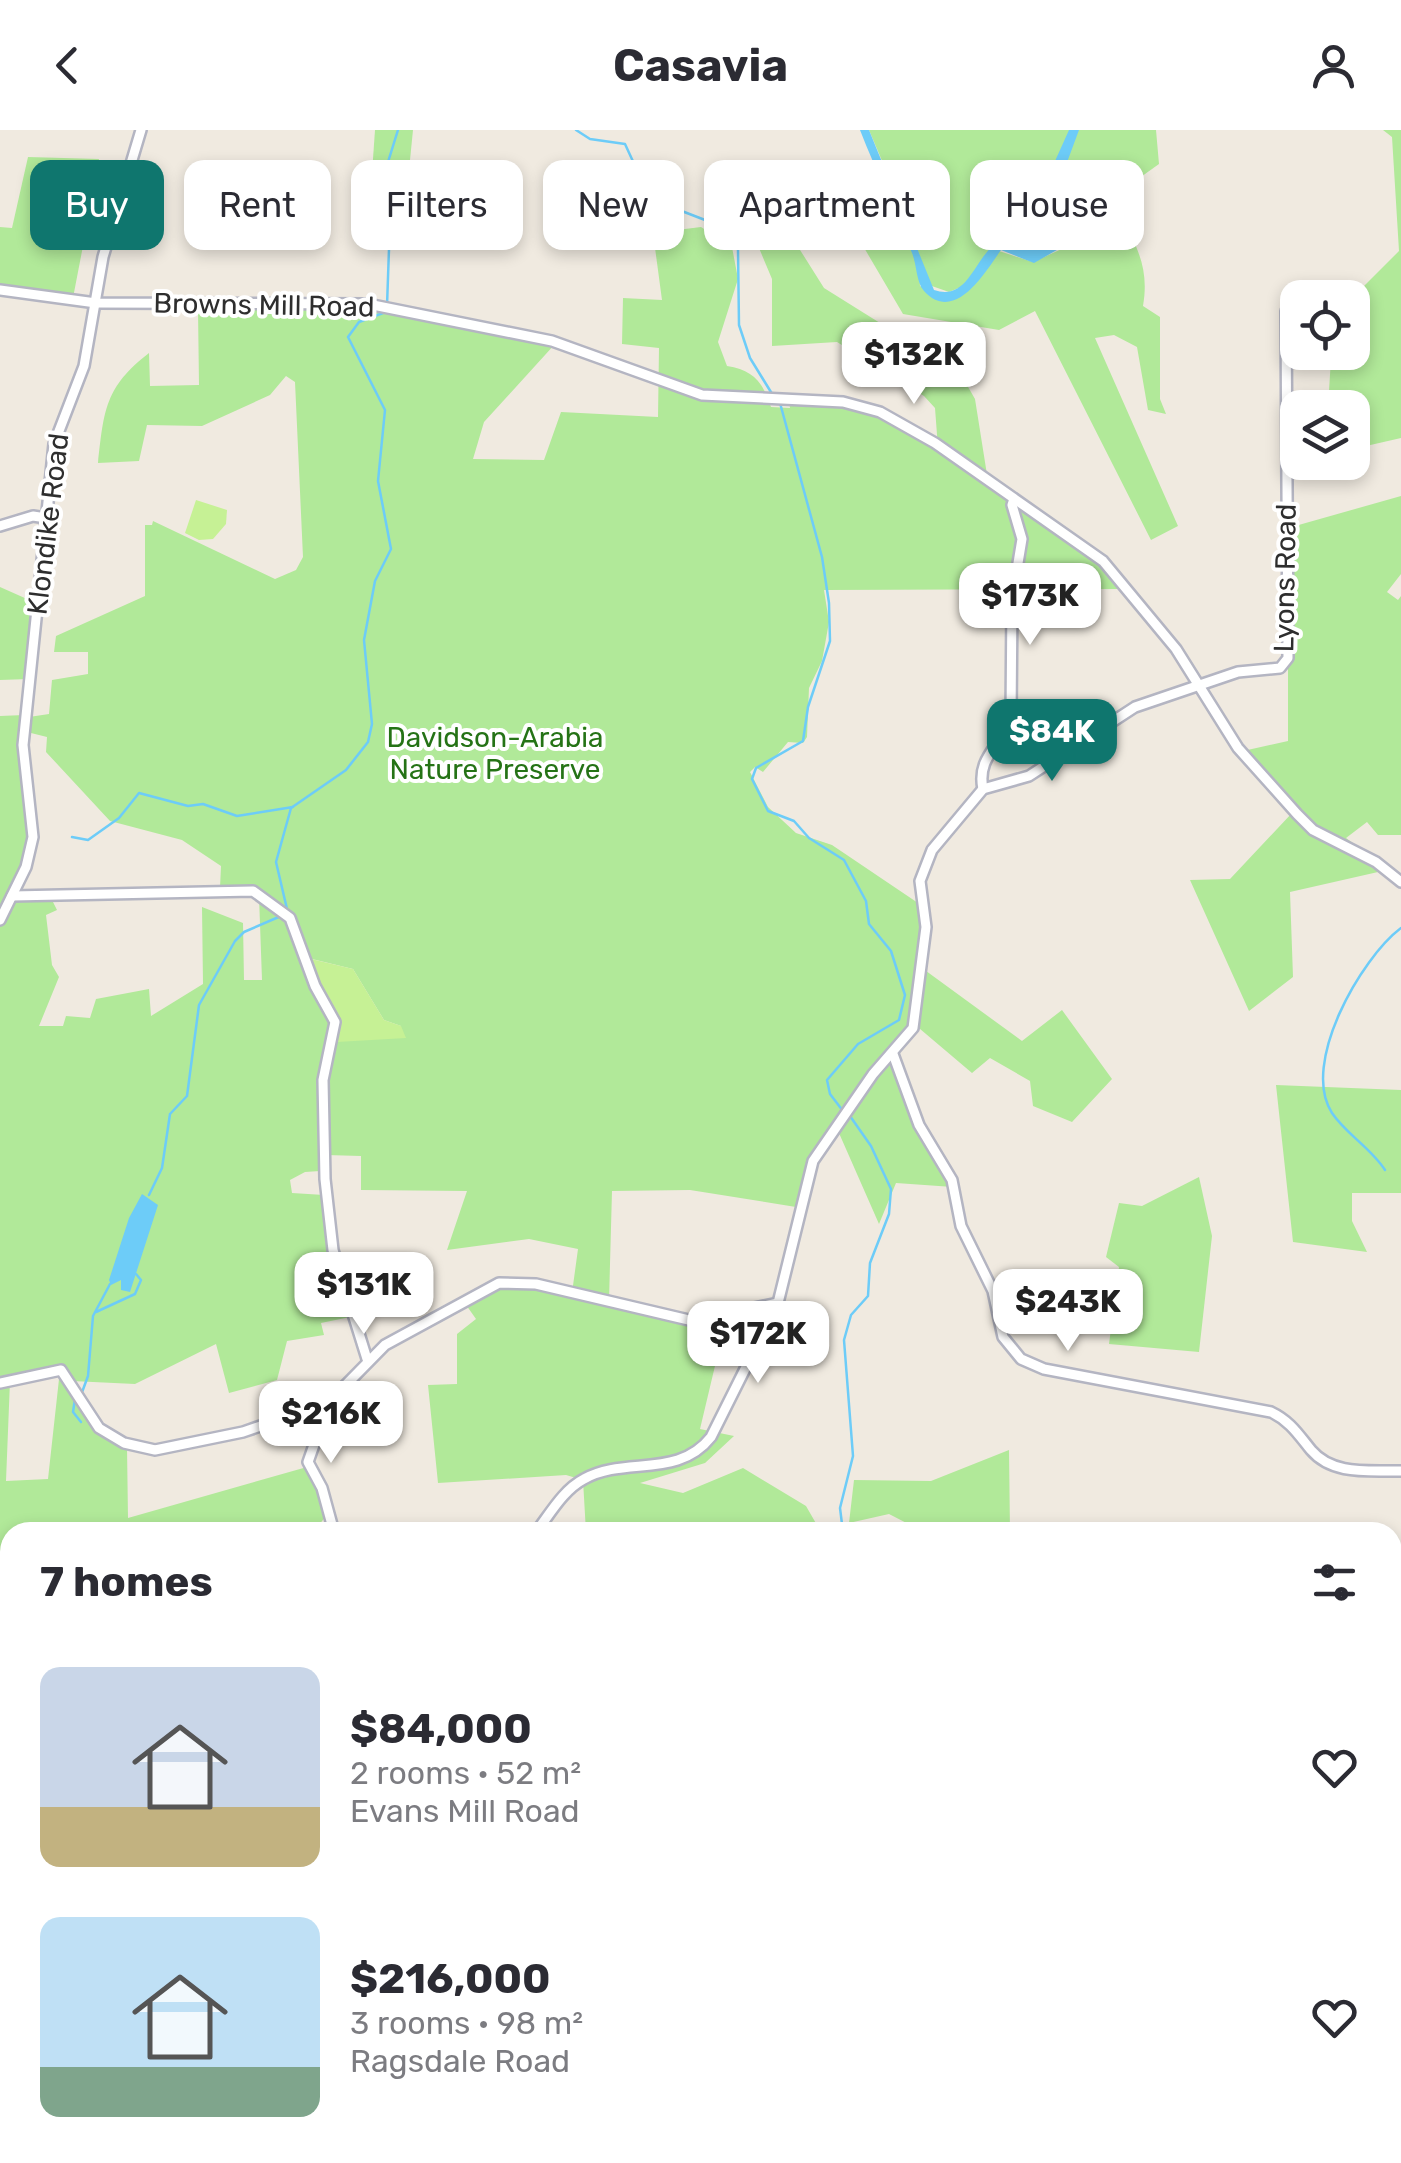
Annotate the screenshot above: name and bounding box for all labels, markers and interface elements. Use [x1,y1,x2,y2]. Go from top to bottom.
icon: back [40,38,95,93]
icon: person [1306,38,1361,93]
text: Casavia [613,39,788,92]
chip: Buy [30,160,164,250]
chip: Rent [184,160,331,250]
chip: Filters [351,160,523,250]
chip: New [543,160,684,250]
chip: Apartment [704,160,950,250]
chip: House [970,160,1144,250]
map controls [1280,280,1370,480]
button: locate [1280,280,1370,370]
street label: Browns Mill Road [153,287,375,323]
pin: $132K [844,322,984,407]
text: $132K [864,335,964,373]
button: layers [1280,390,1370,480]
street label: Klondike Road [20,431,76,617]
street label: Lyons Road [1267,503,1303,653]
pin: $173K [960,563,1100,648]
text: $173K [981,576,1079,614]
pin: $84K [993,699,1111,784]
text: $84K [1009,712,1095,750]
park label: Davidson-Arabia Nature Preserve [386,721,604,786]
pin: $131K [294,1252,434,1337]
text: $131K [316,1265,412,1303]
pin: $243K [998,1269,1138,1354]
text: $243K [1015,1282,1121,1320]
pin: $172K [688,1301,828,1386]
text: $172K [709,1314,807,1352]
pin: $216K [261,1381,401,1466]
text: $216K [281,1394,381,1432]
icon: filters [1307,1555,1362,1610]
text: 7 homes [40,1557,213,1607]
text: $84,000 [350,1704,532,1754]
icon: home [120,1707,240,1827]
icon: heart [1307,1740,1362,1795]
text: 2 rooms · 52 m² [350,1754,581,1792]
text: Evans Mill Road [350,1792,580,1830]
text: $216,000 [350,1954,551,2004]
icon: home [120,1957,240,2077]
icon: heart [1307,1990,1362,2045]
text: 3 rooms · 98 m² [350,2004,583,2042]
text: Ragsdale Road [350,2042,570,2080]

